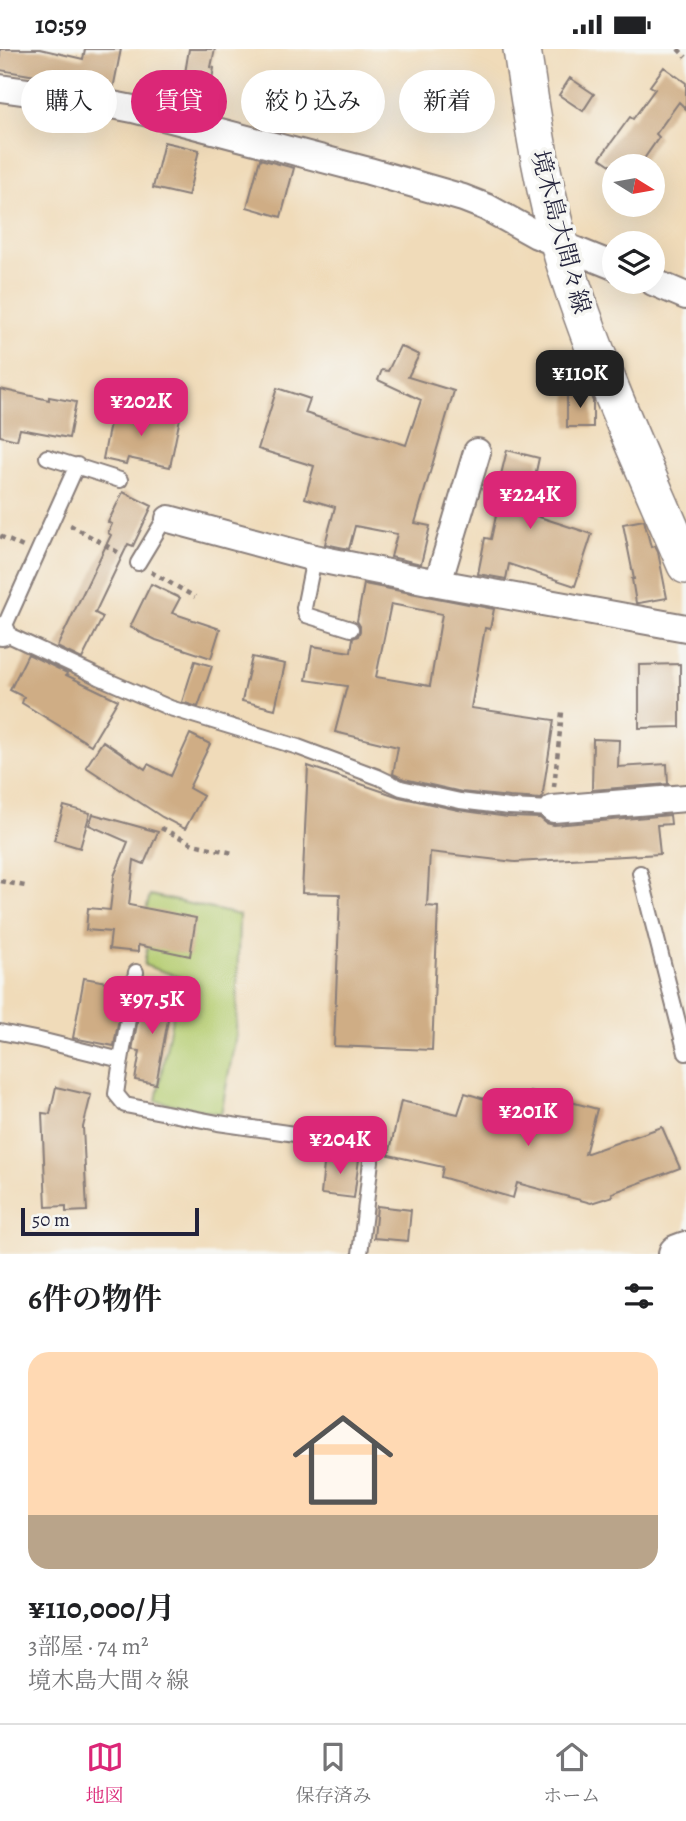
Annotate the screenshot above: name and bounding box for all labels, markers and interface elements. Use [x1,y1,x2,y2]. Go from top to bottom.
text: 10:59 [35,7,87,42]
chip: 購入 [21,70,117,133]
chip: 賃貸 [131,70,227,133]
chip: 絞り込み [241,70,385,133]
chip: 新着 [399,70,495,133]
street label: 境木島大間々線 [524,147,598,317]
north arrow [602,154,665,217]
map controls [602,154,665,294]
button: layers [602,231,665,294]
pin: ¥110K [531,351,629,410]
text: ¥110K [552,357,608,388]
pin: ¥202K [92,379,190,438]
text: ¥202K [110,385,172,416]
pin: ¥224K [481,471,579,531]
text: ¥224K [499,478,561,509]
pin: ¥97.5K [95,977,209,1036]
text: ¥97.5K [120,983,184,1014]
pin: ¥201K [479,1089,577,1148]
text: ¥201K [498,1095,558,1126]
pin: ¥204K [291,1117,389,1176]
text: ¥204K [309,1123,371,1154]
scale bar [21,1205,200,1237]
text: 50 m [32,1207,70,1233]
icon: filters [620,1277,658,1315]
text: 6件の物件 [28,1279,162,1319]
icon: home [280,1397,406,1523]
text: ¥110,000/月 [28,1588,175,1628]
text: 3部屋 · 74 m² [28,1631,149,1662]
text: 境木島大間々線 [28,1665,189,1696]
tab: 地図 [86,1738,124,1809]
tab: 保存済み [295,1738,371,1809]
tab: ホーム [543,1738,600,1809]

